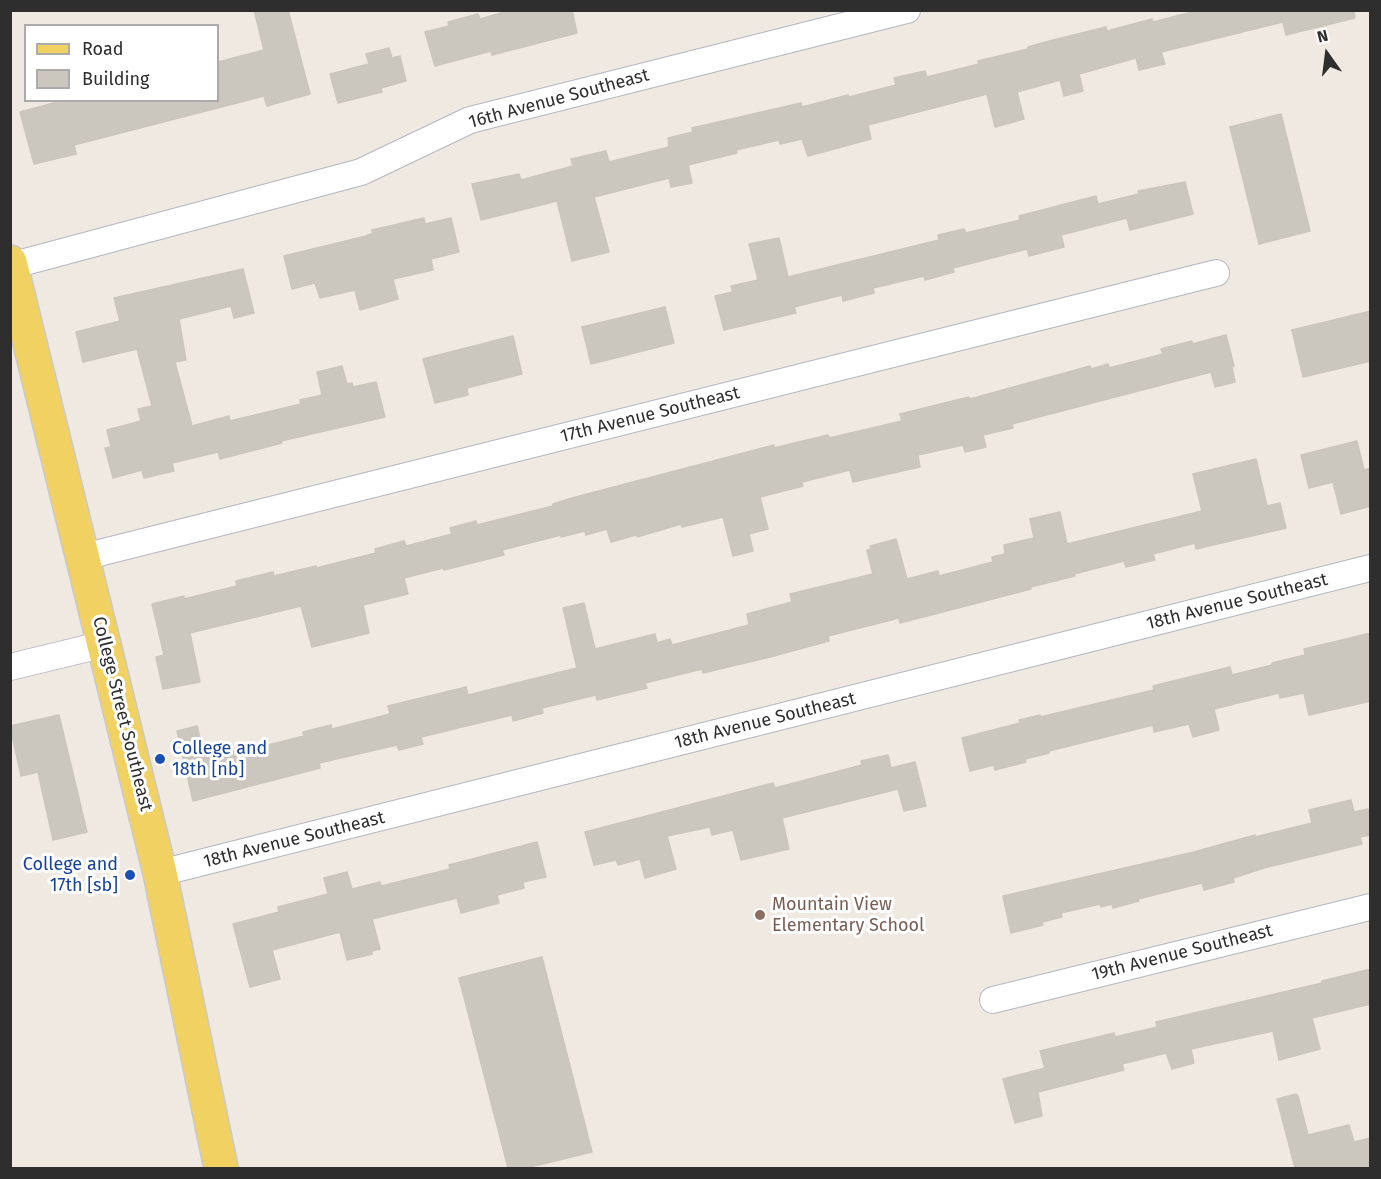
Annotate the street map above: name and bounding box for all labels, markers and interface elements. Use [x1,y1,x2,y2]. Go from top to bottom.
legend [24,24,219,102]
north arrow [1297,24,1357,84]
text: N [1315,26,1330,47]
text: Road [82,38,124,60]
street label: 16th Avenue Southeast [467,65,651,133]
text: Building [82,68,149,90]
street label: 17th Avenue Southeast [558,382,742,448]
street label: 18th Avenue Southeast [1144,569,1330,635]
street label: College Street Southeast [87,614,157,814]
street label: 18th Avenue Southeast [672,688,858,754]
place label: College and 18th [nb] [172,738,267,780]
marker: College and 18th [nb] [153,752,167,766]
street label: 18th Avenue Southeast [201,807,387,873]
place label: College and 17th [sb] [23,854,118,896]
marker: College and 17th [sb] [123,868,137,882]
place label: Mountain View Elementary School [772,894,924,936]
marker: Mountain View Elementary School [753,908,767,922]
street label: 19th Avenue Southeast [1089,920,1275,986]

